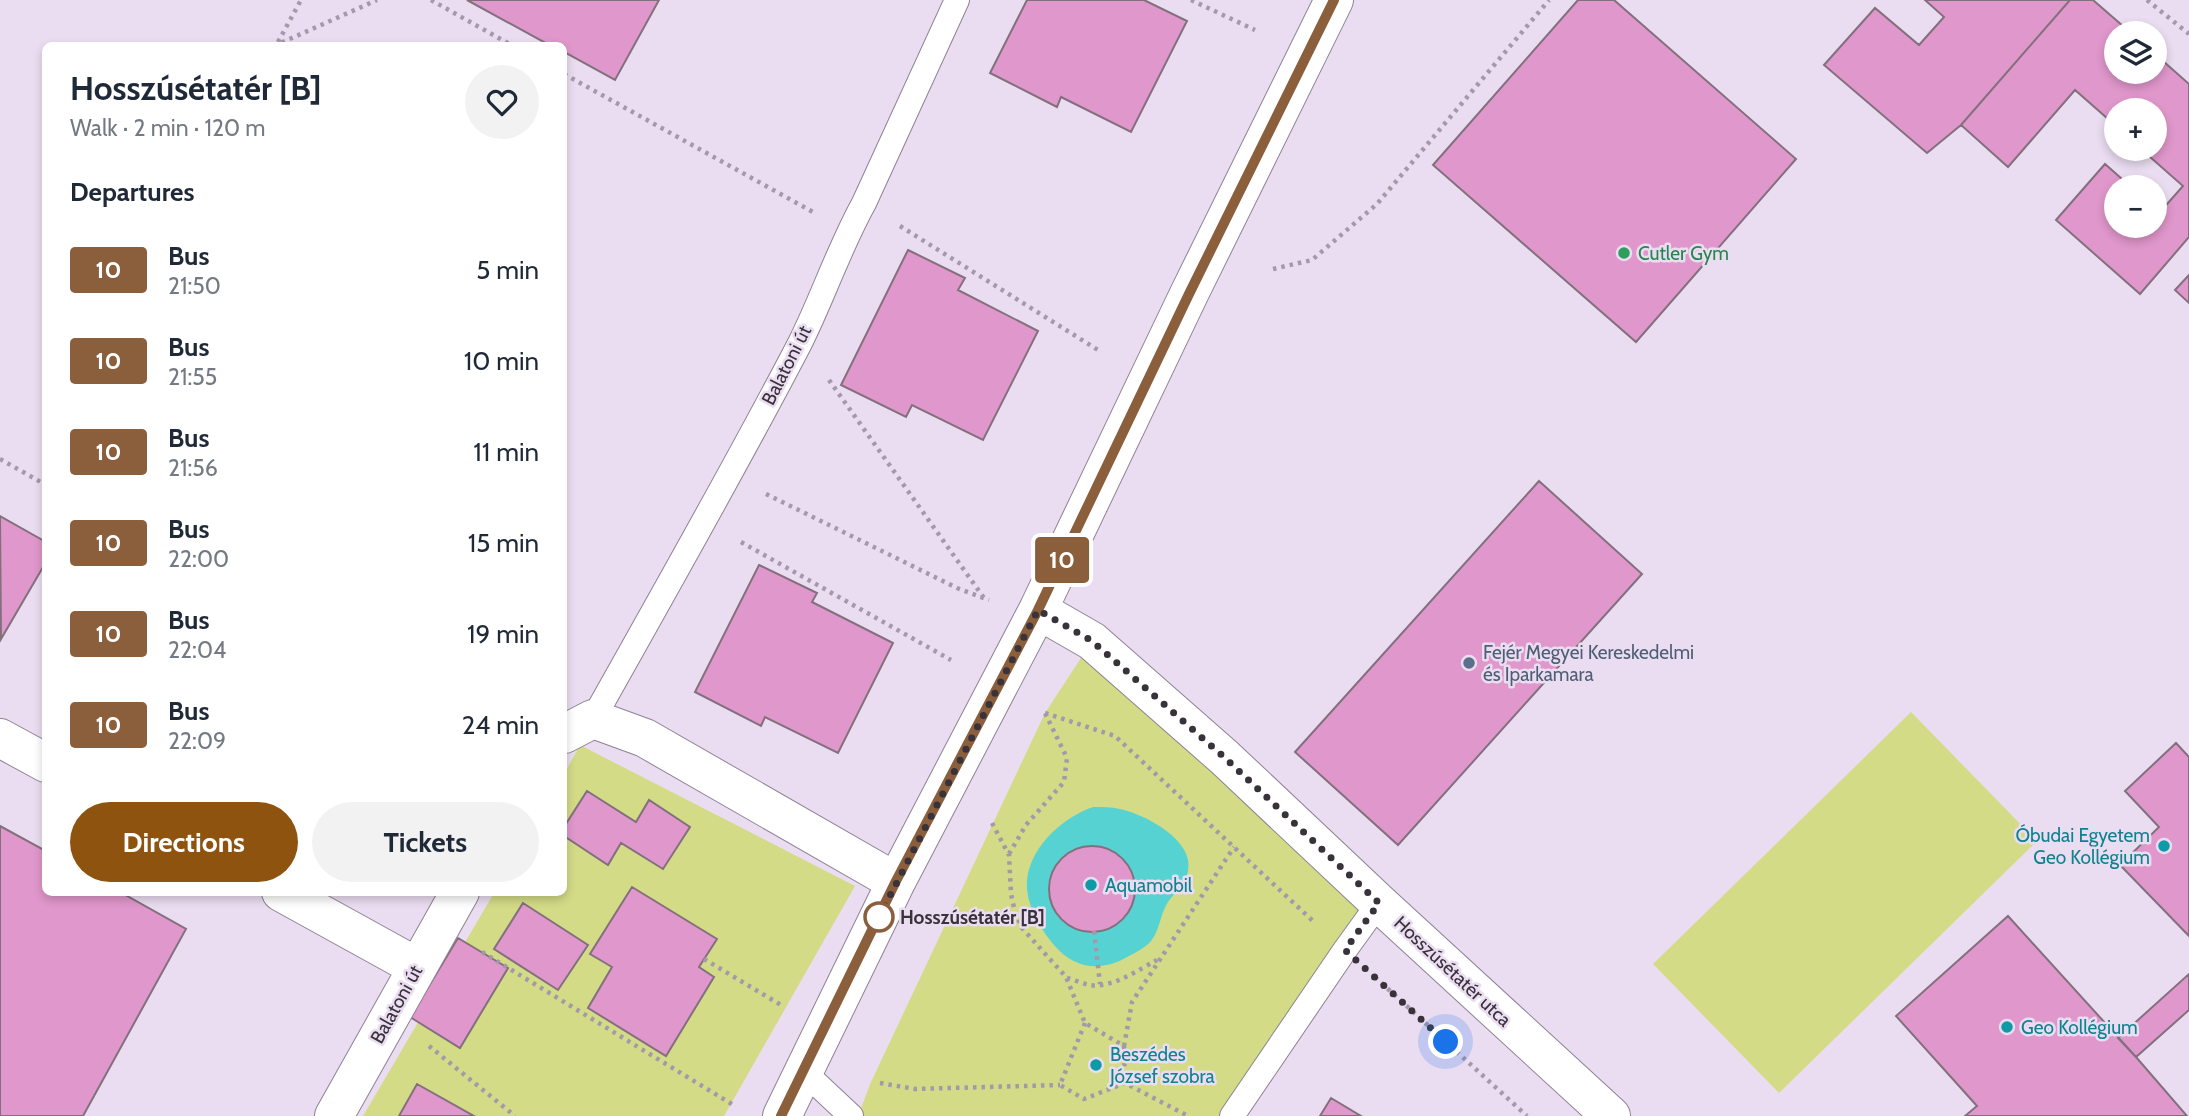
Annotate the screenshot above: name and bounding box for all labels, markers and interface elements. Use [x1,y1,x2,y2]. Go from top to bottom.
map controls [2104,21,2167,238]
button: layers [2104,21,2167,84]
button: heart [465,65,539,139]
text: Hosszúsétatér [B] [70,68,321,108]
button: + [2104,98,2167,161]
text: Walk · 2 min · 120 m [70,114,265,142]
button: − [2104,175,2167,238]
text: Departures [70,176,194,208]
text: Bus [168,240,209,272]
place label: Cutler Gym [1638,242,1729,265]
marker: Cutler Gym [1616,245,1632,261]
text: 5 min [476,254,539,286]
text: 10 [96,255,121,284]
text: 21:50 [168,272,221,300]
street label: Balatoni út [757,321,816,409]
text: Bus [168,331,209,363]
text: 10 min [464,345,539,377]
text: 10 [96,346,121,375]
text: 21:55 [168,363,217,391]
text: Bus [168,422,209,454]
text: 11 min [473,436,539,468]
text: 10 [96,437,121,466]
text: 21:56 [168,454,218,482]
text: Bus [168,513,209,545]
text: 15 min [468,527,539,559]
text: 10 [96,528,121,557]
line badge: 10 [1030,537,1094,583]
text: 22:00 [168,545,229,573]
text: 10 [1049,545,1075,574]
text: Bus [168,604,209,636]
text: 19 min [467,618,539,650]
text: 10 [96,619,121,648]
text: 22:04 [168,636,226,664]
place label: Fejér Megyei Kereskedelmi és Iparkamara [1483,641,1694,686]
marker: Fejér Megyei Kereskedelmi és Iparkamara [1461,655,1477,671]
text: Bus [168,695,209,727]
text: 24 min [462,709,539,741]
text: 10 [96,710,121,739]
text: 22:09 [168,727,226,755]
button: Directions [70,802,298,882]
button: Tickets [312,802,539,882]
place label: Óbudai Egyetem Geo Kollégium [2015,823,2150,869]
marker: Óbudai Egyetem Geo Kollégium [2156,838,2172,854]
place label: Aquamobil [1105,874,1193,897]
marker: Aquamobil [1083,877,1099,893]
marker: Hosszúsétatér [B] [864,902,894,932]
place label: Hosszúsétatér [B] [900,906,1045,929]
street label: Hosszúsétatér utca [1389,911,1516,1031]
street label: Balatoni út [366,961,428,1047]
place label: Geo Kollégium [2021,1016,2138,1039]
marker: Geo Kollégium [1999,1019,2015,1035]
your location [1428,1024,1463,1059]
place label: Beszédes József szobra [1109,1043,1215,1088]
marker: Beszédes József szobra [1088,1057,1104,1073]

